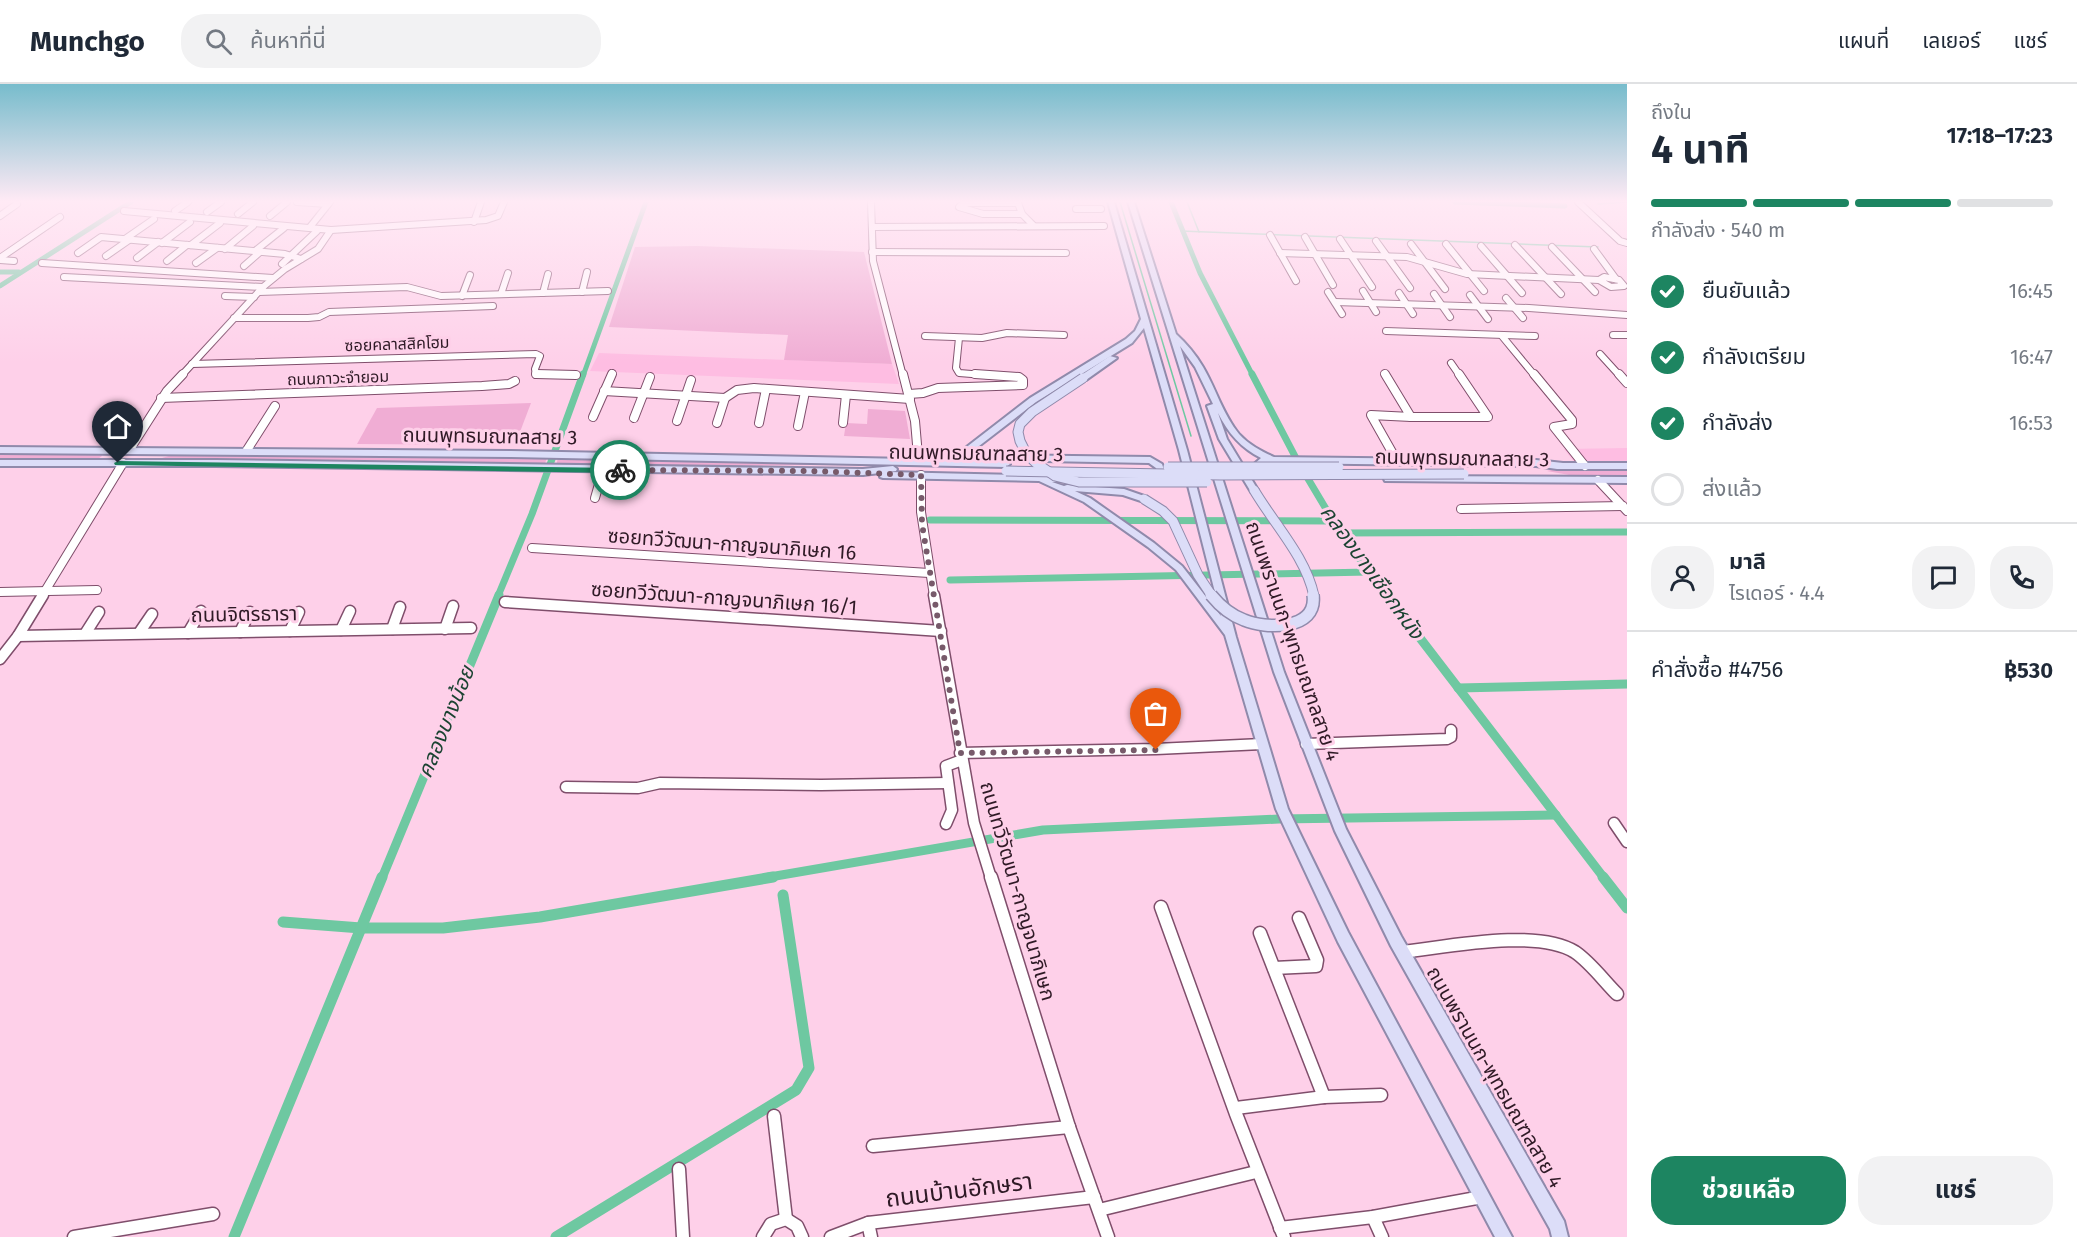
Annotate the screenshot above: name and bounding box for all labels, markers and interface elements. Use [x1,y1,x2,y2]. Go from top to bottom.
search box [181,14,601,68]
text: Munchgo [30,25,145,58]
icon: search [202,25,235,58]
text: ค้นหาที่นี่ [250,27,326,54]
text: แผนที่ [1838,28,1889,54]
text: เลเยอร์ [1922,28,1981,54]
text: แชร์ [2014,28,2047,54]
text: ถึงใน [1651,100,1692,124]
text: 17:18–17:23 [1947,122,2053,149]
text: 4 นาที [1651,127,1750,173]
text: กำลังส่ง · 540 m [1651,218,1785,242]
icon: check [1651,275,1684,308]
text: ยืนยันแล้ว [1702,277,1791,304]
text: 16:45 [2009,279,2053,303]
street label: ซอยคลาสสิคโฮม [344,333,450,355]
icon: check [1651,341,1684,374]
text: กำลังเตรียม [1702,343,1806,370]
text: 16:47 [2010,345,2053,369]
street label: ถนนภาวะจำยอม [287,367,389,389]
pin [92,401,143,463]
icon: check [1651,407,1684,440]
text: กำลังส่ง [1702,409,1773,436]
icon: home [101,410,134,443]
text: 16:53 [2009,411,2053,435]
street label: ถนนพุทธมณฑลสาย 3 [402,422,578,450]
street label: ถนนพุทธมณฑลสาย 3 [888,439,1064,467]
courier [590,440,650,500]
street label: ถนนพุทธมณฑลสาย 3 [1374,444,1550,472]
icon: bike [604,454,637,487]
text: ส่งแล้ว [1702,475,1762,502]
water label: คลองบางเชือกหนัง [1315,500,1430,645]
street label: ถนนพรานนก-พุทธมณฑลสาย 4 [1241,518,1345,764]
street label: ซอยทวีวัฒนา-กาญจนาภิเษก 16 [607,523,857,565]
button: person [1651,546,1714,609]
button: chat [1912,546,1975,609]
button: phone [1990,546,2053,609]
text: มาลี [1729,548,1766,575]
street label: ซอยทวีวัฒนา-กาญจนาภิเษก 16/1 [590,577,858,619]
text: ไรเดอร์ · 4.4 [1729,581,1825,605]
street label: ถนนจิตรธารา [191,601,297,627]
text: คำสั่งซื้อ #4756 [1651,656,1783,683]
text: ฿530 [2004,657,2053,684]
water label: คลองบางน้อย [412,661,481,782]
pin [1130,688,1181,750]
icon: bag [1139,697,1172,730]
street label: ถนนทวีวัฒนา-กาญจนาภิเษก [975,779,1061,1003]
street label: ถนนพรานนก-พุทธมณฑลสาย 4 [1422,962,1568,1192]
button: ช่วยเหลือ [1651,1156,1846,1225]
button: แชร์ [1858,1156,2053,1225]
street label: ถนนบ้านอักษรา [884,1167,1034,1213]

